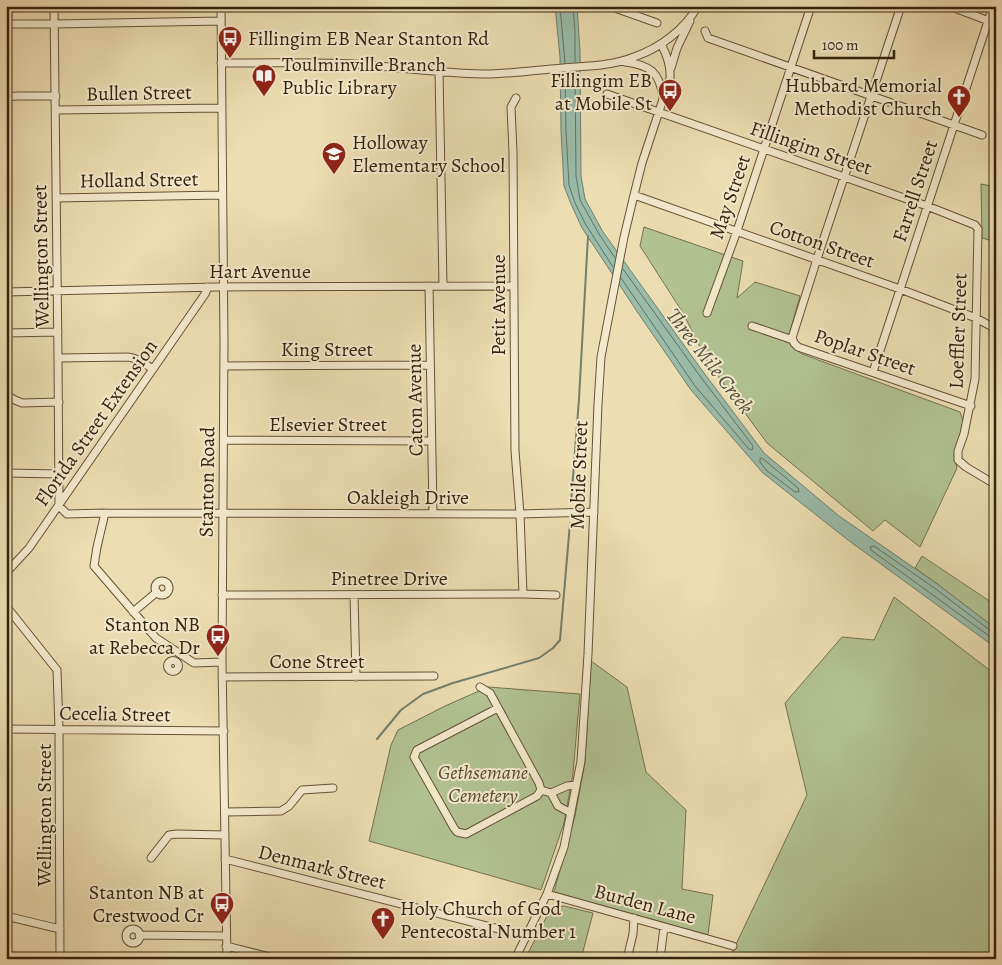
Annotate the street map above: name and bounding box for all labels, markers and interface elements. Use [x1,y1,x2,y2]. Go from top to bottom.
bus stop icon: Fillingim EB Near Stanton Rd [217,25,243,59]
place label: Fillingim EB Near Stanton Rd [248,25,489,52]
scale bar [814,28,894,60]
text: 100 m [822,35,859,55]
place label: Toulminville Branch Public Library [282,51,446,101]
library icon: Toulminville Branch Public Library [251,63,277,97]
place label: Fillingim EB at Mobile St [550,67,652,117]
place label: Hubbard Memorial Methodist Church [785,72,942,122]
bus stop icon: Fillingim EB at Mobile St [657,78,683,112]
street label: Bullen Street [86,79,192,107]
church icon: Hubbard Memorial Methodist Church [946,84,972,118]
street label: Fillingim Street [746,115,876,182]
place label: Holloway Elementary School [352,129,505,179]
street label: Farrell Street [886,136,944,245]
school or university icon: Holloway Elementary School [321,141,347,175]
street label: May Street [703,151,757,243]
street label: Holland Street [79,165,199,195]
street label: Wellington Street [26,184,56,329]
street label: Cotton Street [766,213,878,275]
street label: Petit Avenue [485,254,512,356]
street label: Hart Avenue [209,258,311,285]
street label: Loeffler Street [942,272,974,390]
water label: Three Mile Creek [660,302,760,420]
street label: Poplar Street [811,322,920,382]
street label: Florida Street Extension [28,334,164,512]
street label: King Street [281,336,374,363]
street label: Caton Avenue [401,343,429,457]
street label: Elsevier Street [269,411,387,438]
street label: Mobile Street [564,420,594,530]
street label: Stanton Road [193,426,221,538]
street label: Oakleigh Drive [347,484,469,511]
street label: Pinetree Drive [330,565,448,592]
place label: Stanton NB at Rebecca Dr [89,611,200,661]
bus stop icon: Stanton NB at Rebecca Dr [205,623,231,657]
street label: Cone Street [269,648,365,675]
street label: Cecelia Street [59,700,171,728]
street label: Wellington Street [31,743,58,888]
park label: Gethsemane Cemetery [438,759,528,809]
street label: Denmark Street [255,838,389,896]
street label: Burden Lane [591,877,699,931]
place label: Stanton NB at Crestwood Cr [89,879,204,929]
bus stop icon: Stanton NB at Crestwood Cr [209,891,235,925]
place label: Holy Church of God Pentecostal Number 1 [400,895,576,945]
church icon: Holy Church of God Pentecostal Number 1 [370,906,396,940]

